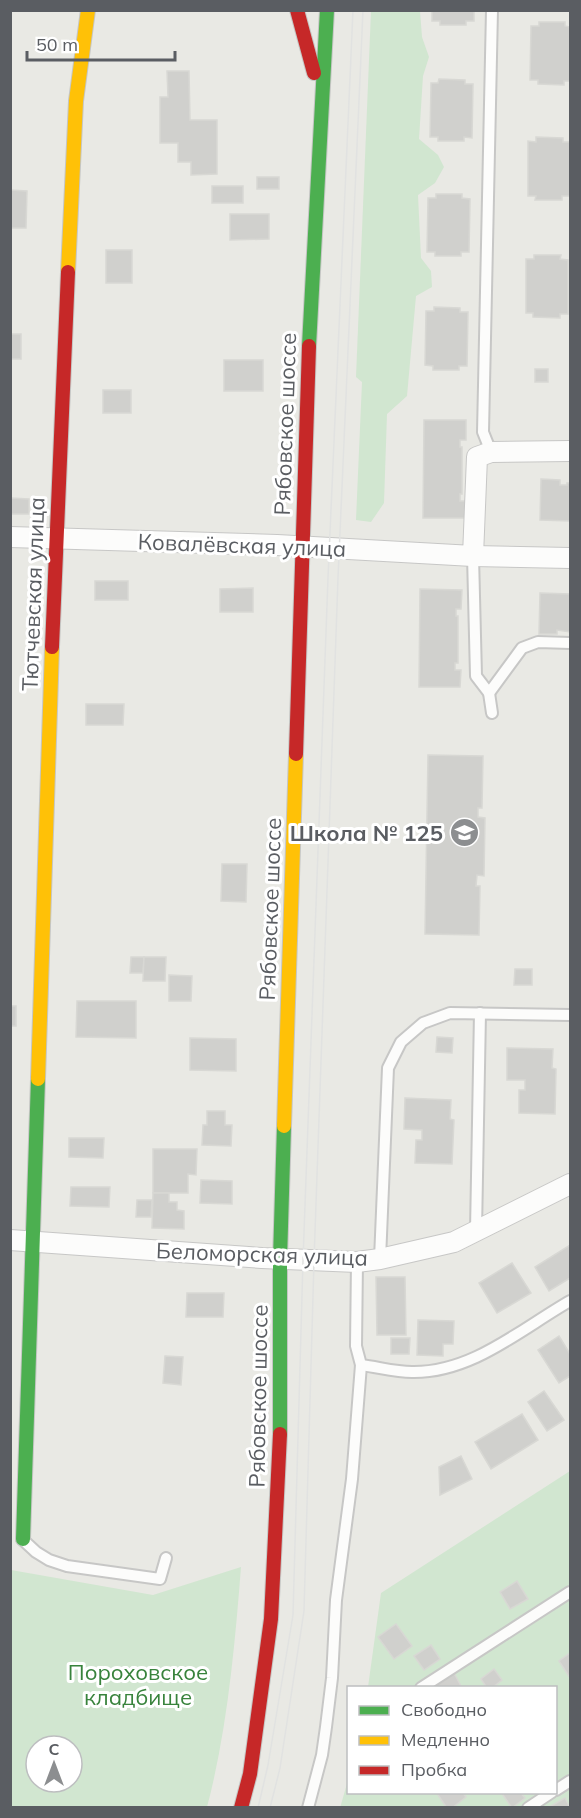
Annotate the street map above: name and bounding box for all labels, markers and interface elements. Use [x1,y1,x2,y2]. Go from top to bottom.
scale bar [27,24,176,62]
text: 50 m [36,33,78,56]
street label: Рябовское шоссе [268,332,302,516]
street label: Тютчевская улица [16,497,50,691]
street label: Ковалёвская улица [137,527,347,563]
street label: Рябовское шоссе [253,817,287,1001]
school or university icon: Школа № 125 [448,817,480,849]
place label: Школа № 125 [290,819,443,847]
street label: Беломорская улица [156,1236,368,1272]
street label: Рябовское шоссе [242,1304,274,1488]
park label: Пороховское кладбище [68,1658,208,1711]
legend [347,1686,557,1794]
text: Свободно [401,1698,487,1721]
text: Медленно [401,1728,490,1751]
north arrow [24,1734,84,1794]
text: С [49,1739,60,1759]
text: Пробка [401,1758,467,1781]

